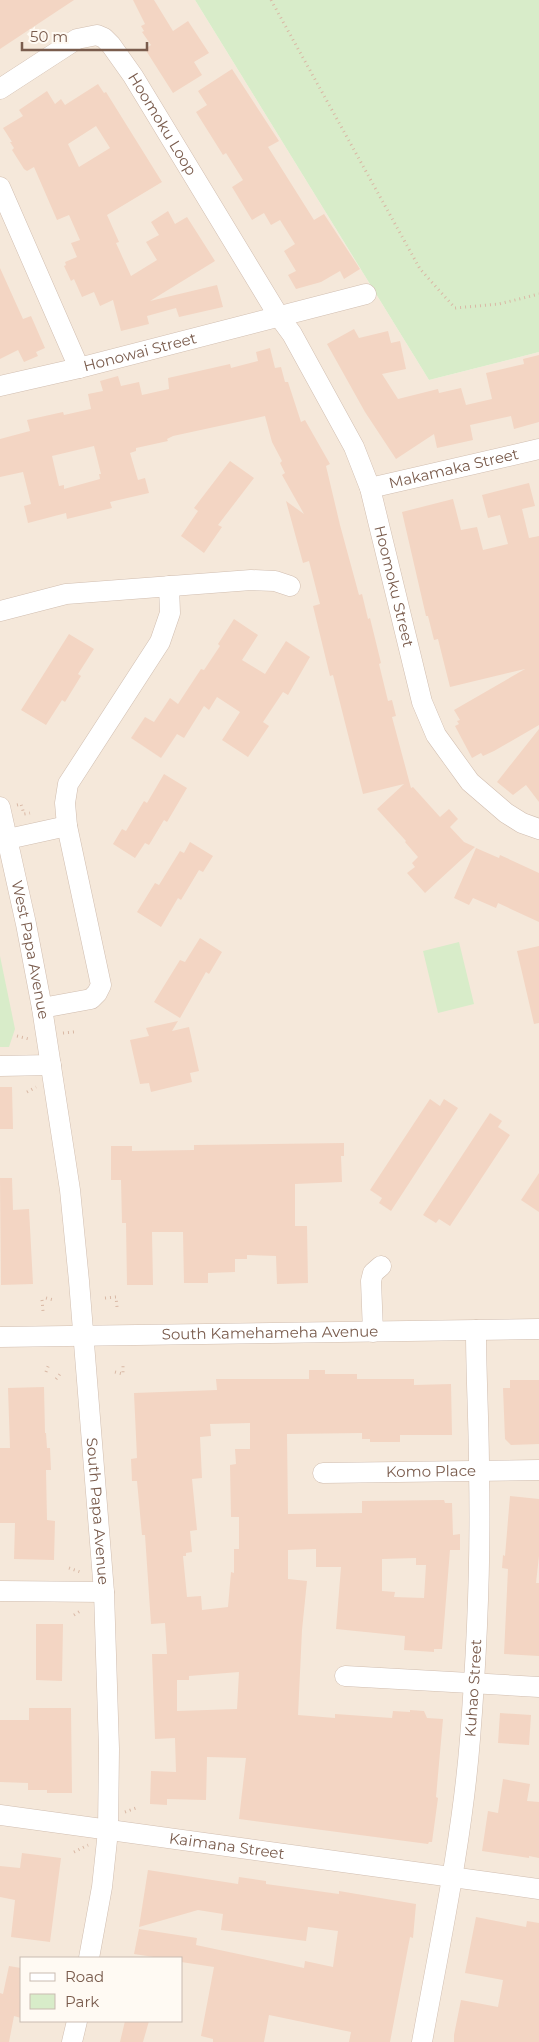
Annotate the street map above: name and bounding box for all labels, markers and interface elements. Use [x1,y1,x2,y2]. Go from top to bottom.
scale bar [22,20,148,52]
text: 50 m [30,27,68,46]
street label: Hoomoku Loop [124,69,201,179]
street label: Honowai Street [81,328,198,375]
street label: Makamaka Street [387,444,520,492]
street label: Hoomoku Street [370,523,418,649]
street label: West Papa Avenue [8,878,54,1020]
street label: South Kamehameha Avenue [161,1321,378,1344]
street label: South Papa Avenue [83,1437,113,1586]
street label: Komo Place [386,1461,476,1481]
street label: Kuhao Street [460,1639,485,1738]
street label: Kaimana Street [168,1828,286,1863]
legend [20,1957,182,2022]
text: Road [65,1967,104,1986]
text: Park [65,1992,99,2011]

